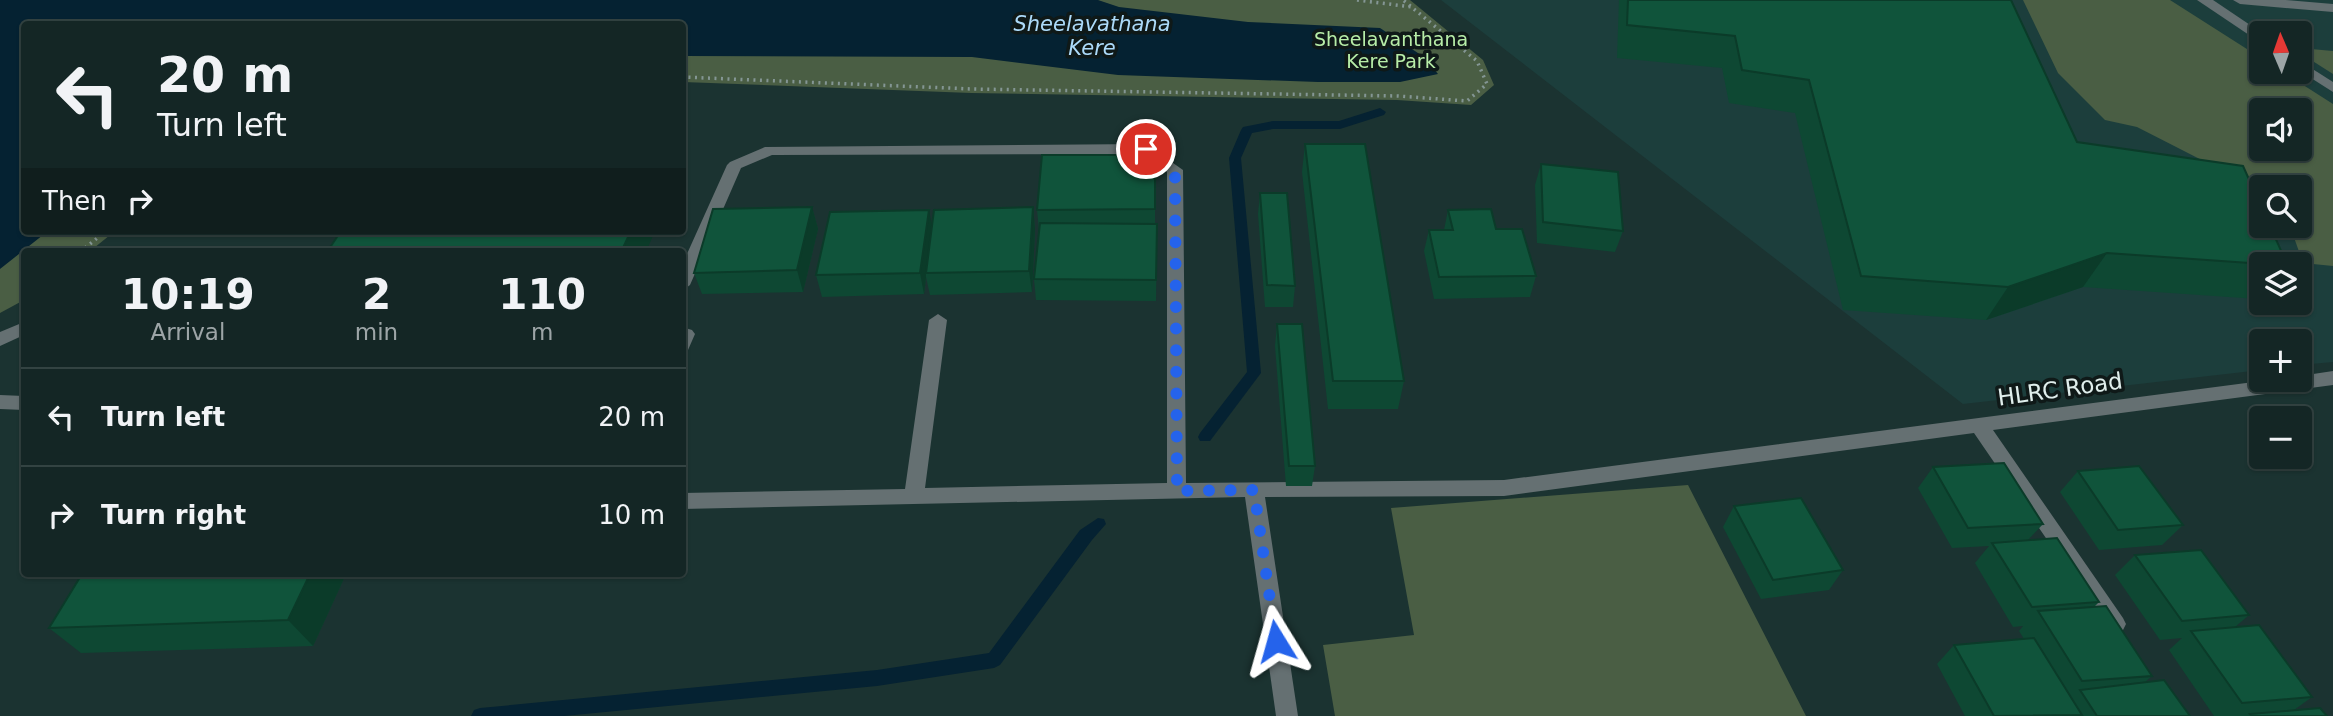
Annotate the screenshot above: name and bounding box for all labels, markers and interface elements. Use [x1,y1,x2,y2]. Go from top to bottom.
water label: Sheelavathana Kere [1013,12,1171,60]
north arrow [2249,21,2312,84]
map controls [2249,21,2312,469]
park label: Sheelavanthana Kere Park [1314,28,1468,72]
text: 20 m [157,47,293,104]
icon: left [42,49,133,140]
button: sound [2249,98,2312,161]
text: Turn left [157,106,287,144]
pin [1116,119,1176,179]
icon: arrive [1127,130,1165,168]
button: search [2249,175,2312,238]
icon: right [121,182,159,220]
text: Then [42,186,107,216]
button: layers [2249,252,2312,315]
text: 10:19 [121,270,255,319]
text: 2 [362,270,391,319]
text: 110 [498,270,586,319]
text: Arrival [151,319,225,345]
text: min [355,319,398,345]
text: m [531,319,553,345]
button: + [2249,329,2312,392]
street label: HLRC Road [1996,367,2124,411]
icon: left [42,398,80,436]
text: Turn left [101,402,225,432]
text: 20 m [598,402,665,432]
button: − [2249,406,2312,469]
icon: right [42,496,80,534]
text: Turn right [101,500,246,530]
text: 10 m [598,500,665,530]
position arrow [1239,604,1313,678]

